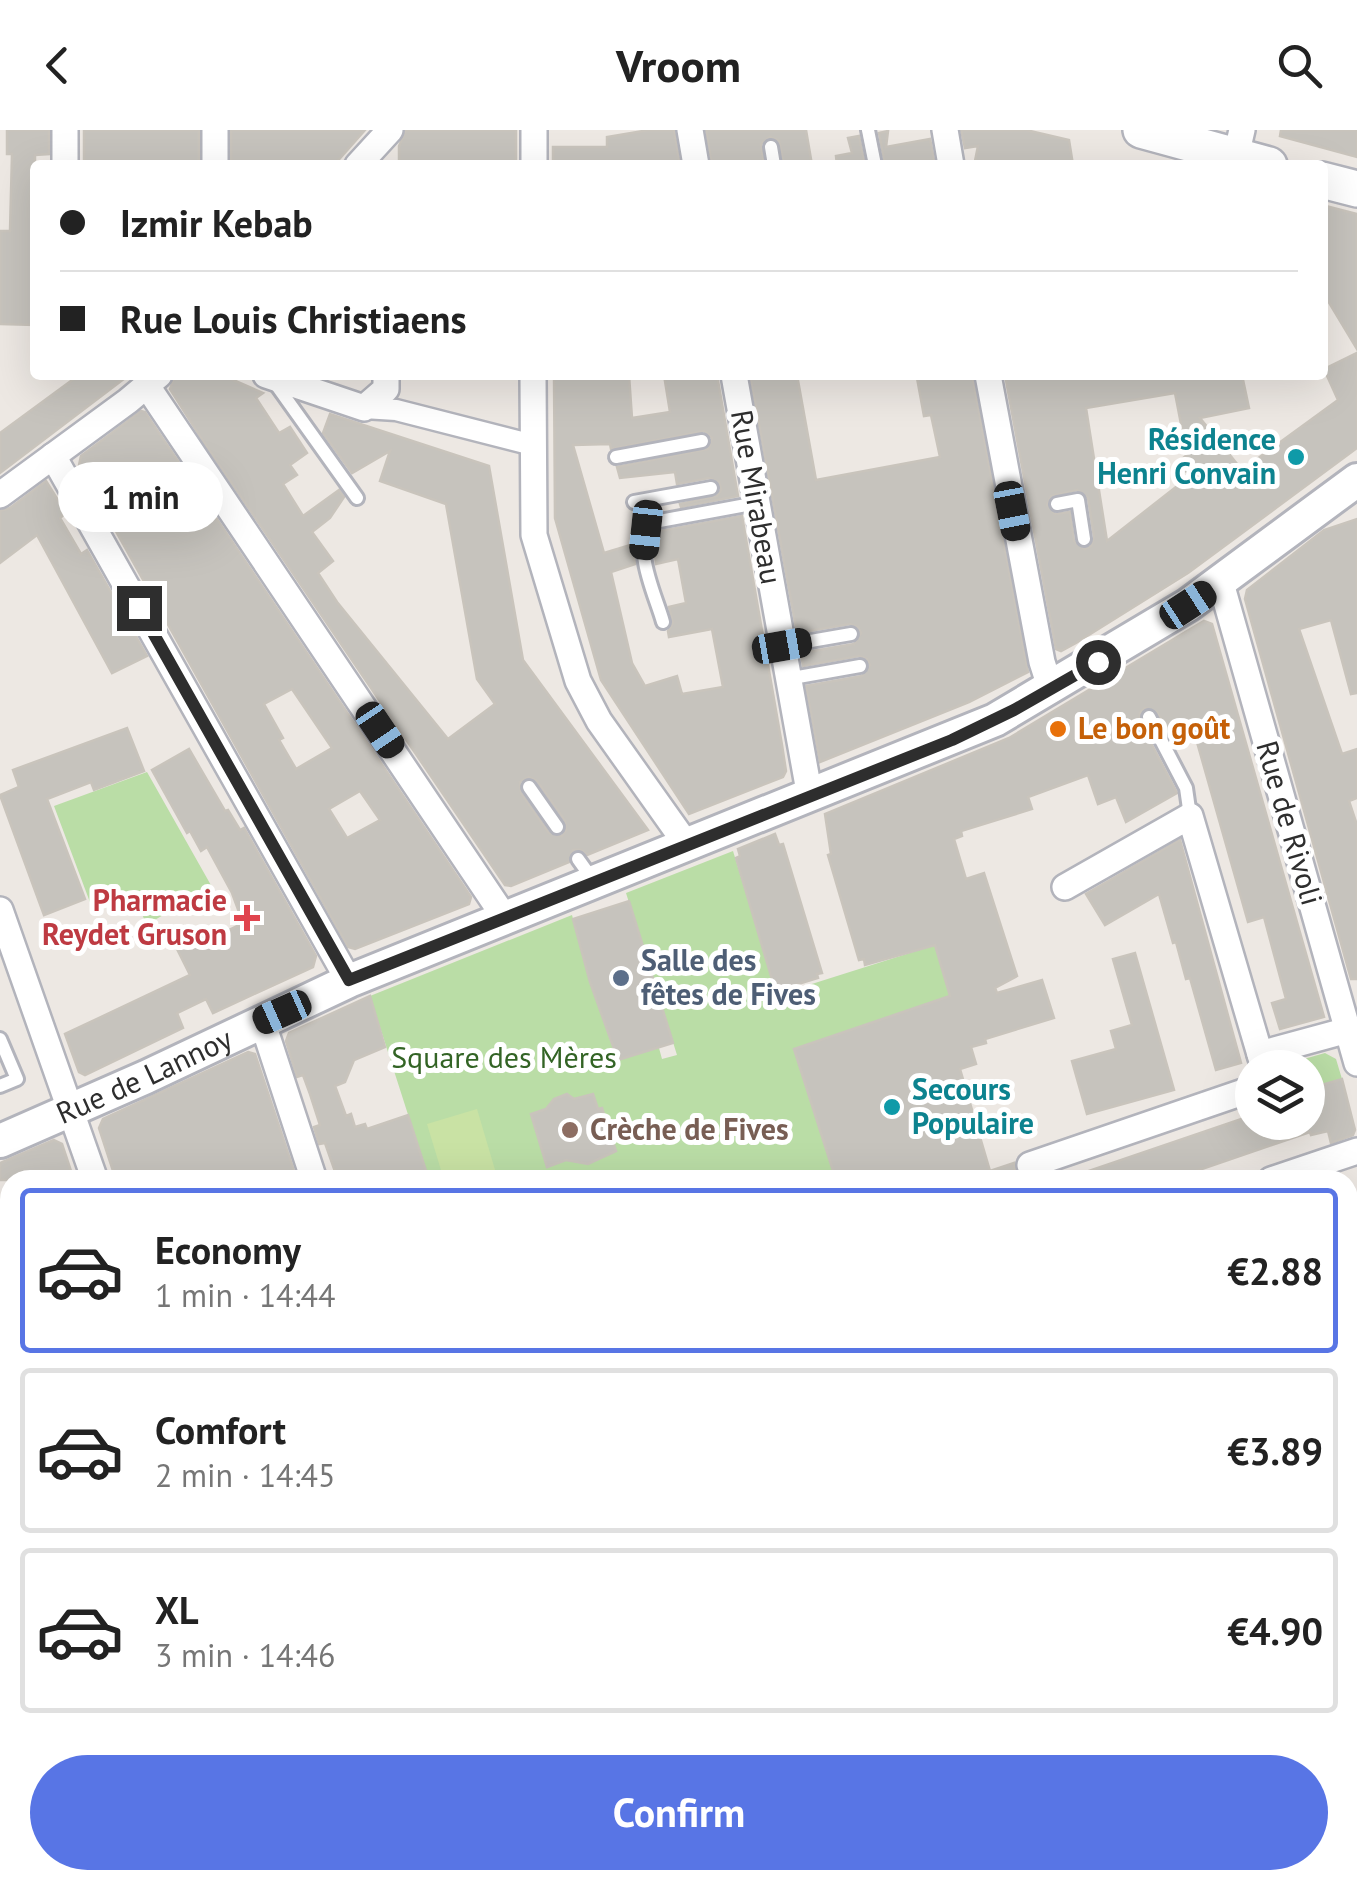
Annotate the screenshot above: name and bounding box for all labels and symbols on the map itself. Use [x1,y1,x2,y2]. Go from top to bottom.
street label: Rue Mirabeau [723,407,792,587]
place label: Résidence Henri Convain [1097,419,1276,492]
marker: Résidence Henri Convain [1285,446,1307,468]
callout: 1 min [56,463,222,533]
car [992,479,1032,543]
car [628,499,664,561]
car [1155,576,1221,634]
route end [117,586,162,631]
car [750,626,814,666]
route start [1076,640,1121,685]
car [351,697,409,763]
place label: Le bon goût [1078,708,1231,747]
marker: Le bon goût [1047,718,1069,740]
street label: Rue de Rivoli [1248,736,1333,909]
place label: Pharmacie Reydet Gruson [42,880,227,953]
marker: Pharmacie Reydet Gruson [236,907,258,929]
place label: Salle des fêtes de Fives [641,940,816,1013]
marker: Salle des fêtes de Fives [610,967,632,989]
car [248,986,316,1038]
street label: Rue de Lannoy [50,1018,238,1132]
park label: Square des Mères [391,1037,617,1076]
place label: Secours Populaire [912,1069,1034,1142]
marker: Secours Populaire [881,1096,903,1118]
place label: Crèche de Fives [590,1109,789,1148]
marker: Crèche de Fives [559,1119,581,1141]

